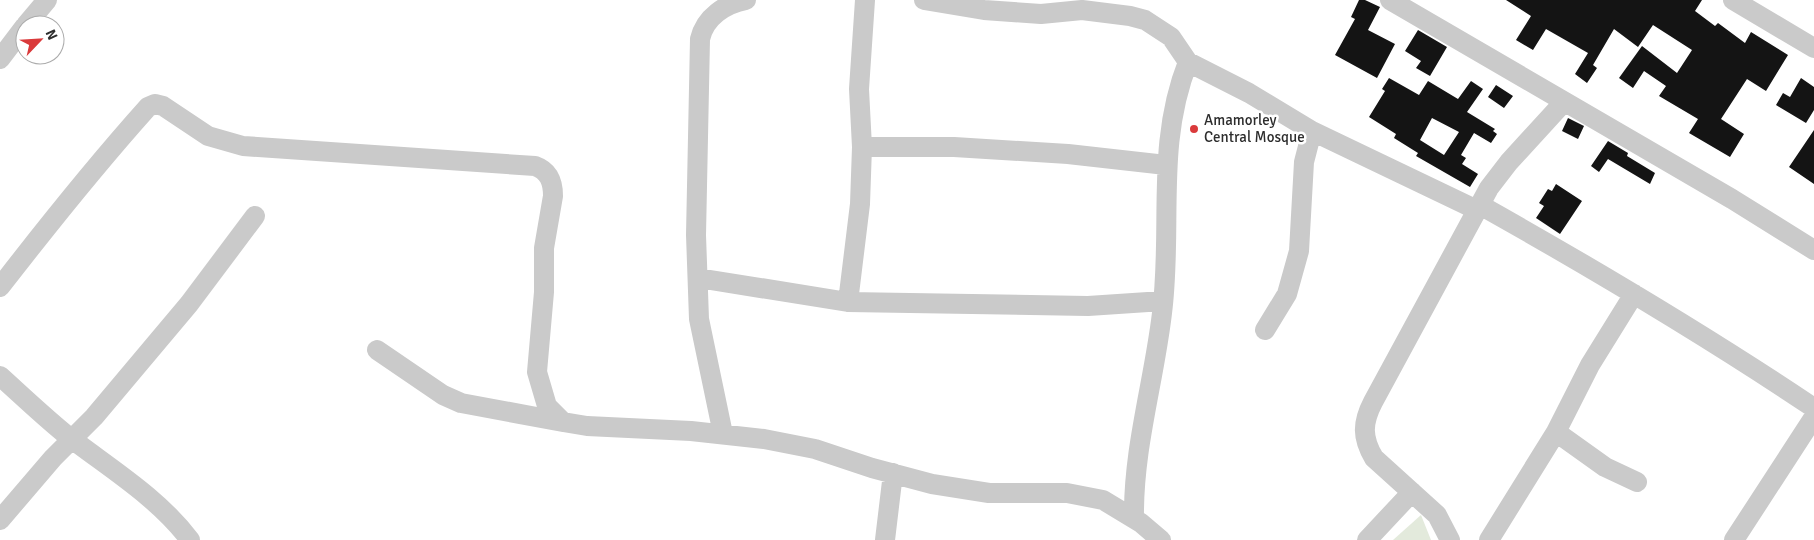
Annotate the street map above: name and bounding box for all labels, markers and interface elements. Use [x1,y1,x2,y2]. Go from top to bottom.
north arrow [15,15,65,65]
text: N [42,27,61,43]
place label: Amamorley Central Mosque [1204,111,1305,146]
marker: Amamorley Central Mosque [1188,123,1200,135]

